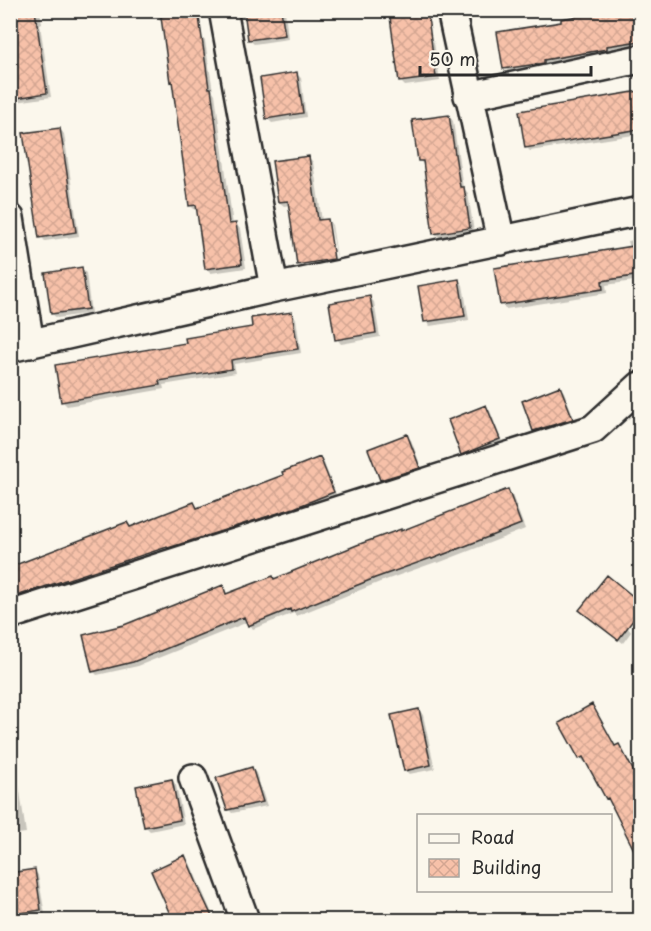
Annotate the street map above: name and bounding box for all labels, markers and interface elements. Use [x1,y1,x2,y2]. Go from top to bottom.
scale bar [420,39,591,77]
text: 50 m [429,45,476,72]
legend [417,814,612,892]
text: Road [471,823,515,850]
text: Building [471,853,541,880]

